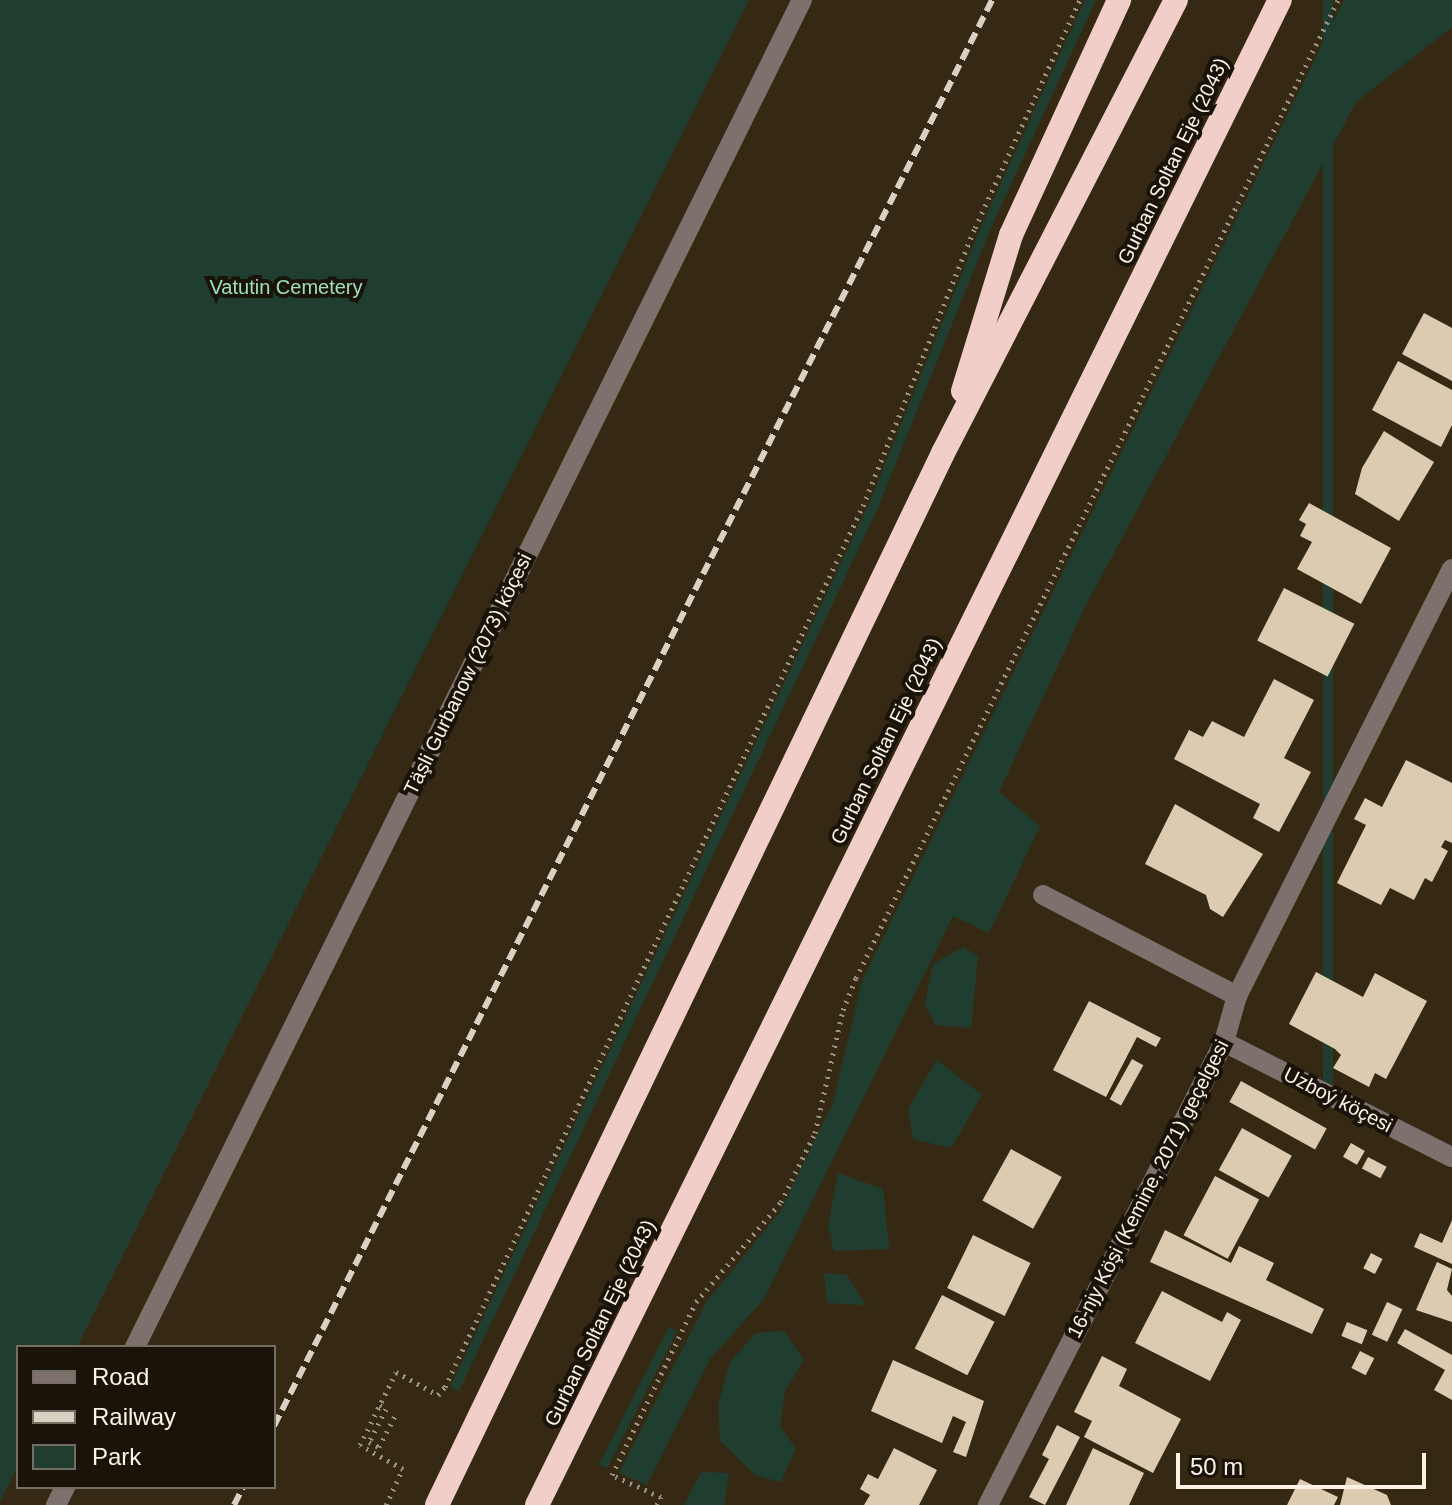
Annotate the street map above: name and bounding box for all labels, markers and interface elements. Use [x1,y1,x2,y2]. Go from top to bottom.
street label: Gurban Soltan Eje (2043) [1113,54,1233,268]
park label: Vatutin Cemetery [209,275,363,299]
street label: Täşli Gurbanow (2073) köçesi [399,549,537,799]
street label: Gurban Soltan Eje (2043) [826,634,946,848]
street label: 16-njy Köşi (Kemine, 2071) geçelgesi [1062,1036,1234,1342]
street label: Uzboý köçesi [1280,1062,1396,1138]
street label: Gurban Soltan Eje (2043) [540,1216,660,1430]
legend [16,1345,276,1489]
text: Road [92,1363,149,1390]
text: Railway [92,1403,176,1430]
scale bar [1180,1437,1430,1487]
text: Park [92,1443,141,1470]
text: 50 m [1190,1453,1243,1480]

